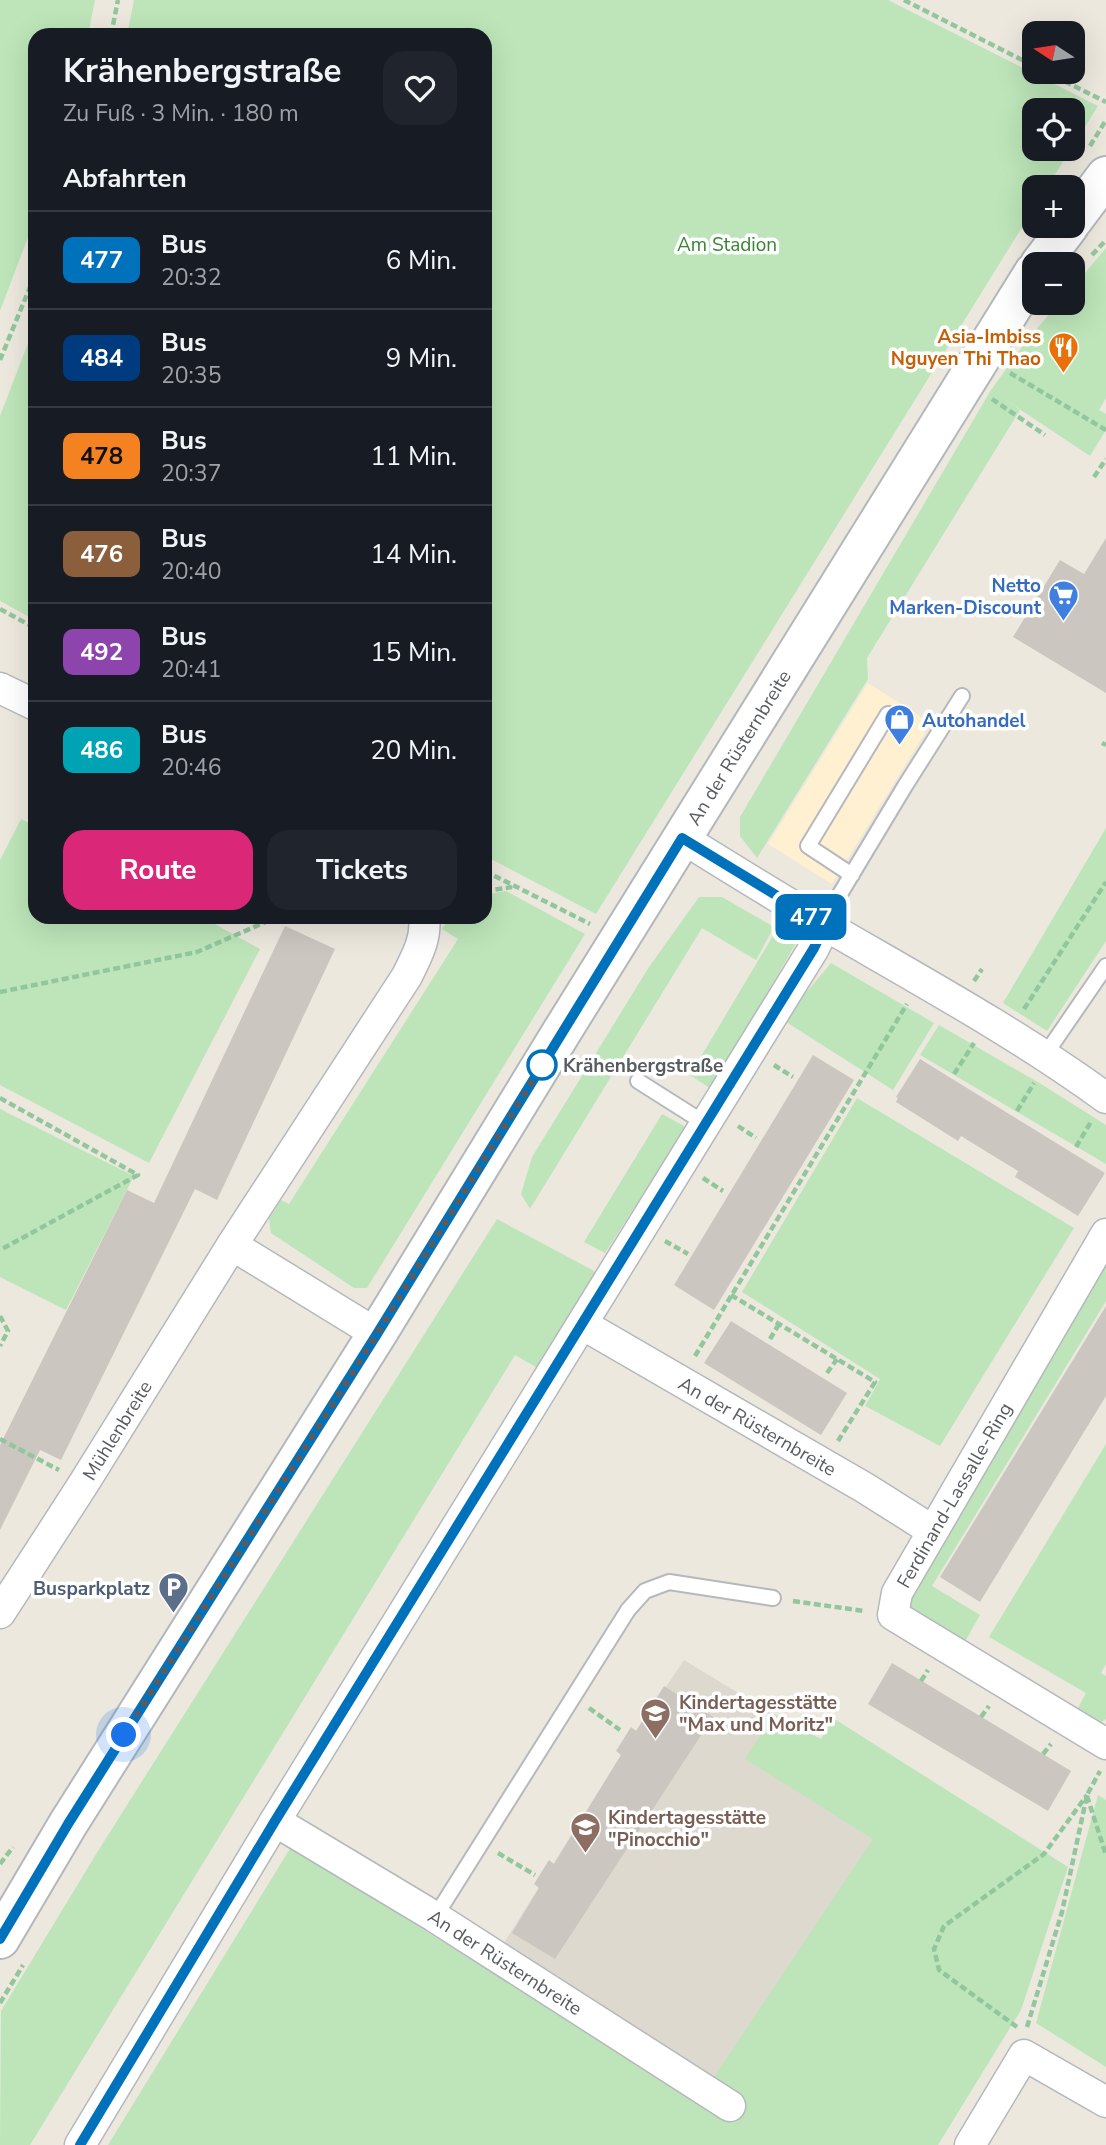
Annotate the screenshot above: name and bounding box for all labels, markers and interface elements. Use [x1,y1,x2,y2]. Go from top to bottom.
north arrow [1022,21,1085,84]
map controls [1022,21,1085,315]
text: Krähenbergstraße [63,49,341,94]
button: heart [383,51,457,125]
text: Zu Fuß · 3 Min. · 180 m [63,98,299,129]
button: locate [1022,98,1085,161]
text: Abfahrten [63,161,187,196]
button: + [1022,175,1085,238]
text: Bus [161,227,207,262]
park label: Am Stadion [677,232,777,258]
text: 6 Min. [386,243,457,278]
text: 477 [80,244,123,276]
button: − [1022,252,1085,315]
text: 20:32 [161,262,221,293]
place label: Asia-Imbiss Nguyen Thi Thao [891,324,1041,372]
text: Bus [161,325,207,360]
restaurant icon: Asia-Imbiss Nguyen Thi Thao [1047,330,1081,374]
text: 9 Min. [386,341,457,376]
text: 484 [80,342,123,374]
text: 20:35 [161,360,221,391]
text: Bus [161,423,207,458]
text: 11 Min. [370,439,457,474]
text: 478 [80,440,123,472]
text: 20:37 [161,458,221,489]
text: Bus [161,521,207,556]
text: 14 Min. [370,537,457,572]
text: 476 [80,538,123,570]
text: 20:40 [161,556,221,587]
place label: Netto Marken-Discount [889,573,1042,621]
supermarket icon: Netto Marken-Discount [1047,579,1081,623]
text: Bus [161,619,207,654]
text: 15 Min. [370,635,457,670]
text: 492 [80,636,123,668]
text: 20:41 [161,654,221,685]
street label: An der Rüsternbreite [681,665,797,830]
shop icon: Autohandel [882,703,916,747]
place label: Autohandel [922,708,1026,734]
text: Bus [161,717,207,752]
text: 20 Min. [370,733,457,768]
text: 486 [80,734,123,766]
text: 20:46 [161,752,221,783]
button: Route [63,830,253,910]
button: Tickets [267,830,457,910]
line badge: 477 [771,894,851,940]
text: 477 [789,901,833,933]
marker: Krähenbergstraße [527,1050,557,1080]
place label: Krähenbergstraße [563,1053,723,1079]
street label: An der Rüsternbreite [674,1371,841,1483]
street label: Mühlenbreite [77,1376,159,1486]
street label: Ferdinand-Lassalle-Ring [891,1398,1019,1593]
parking icon: Busparkplatz [156,1571,190,1615]
place label: Busparkplatz [33,1576,150,1602]
place label: Kindertagesstätte "Max und Moritz" [679,1690,837,1738]
school or university icon: Kindertagesstätte "Max und Moritz" [639,1696,673,1740]
your location [106,1717,141,1752]
place label: Kindertagesstätte "Pinocchio" [608,1805,766,1853]
school or university icon: Kindertagesstätte "Pinocchio" [568,1811,602,1855]
street label: An der Rüsternbreite [423,1904,587,2022]

